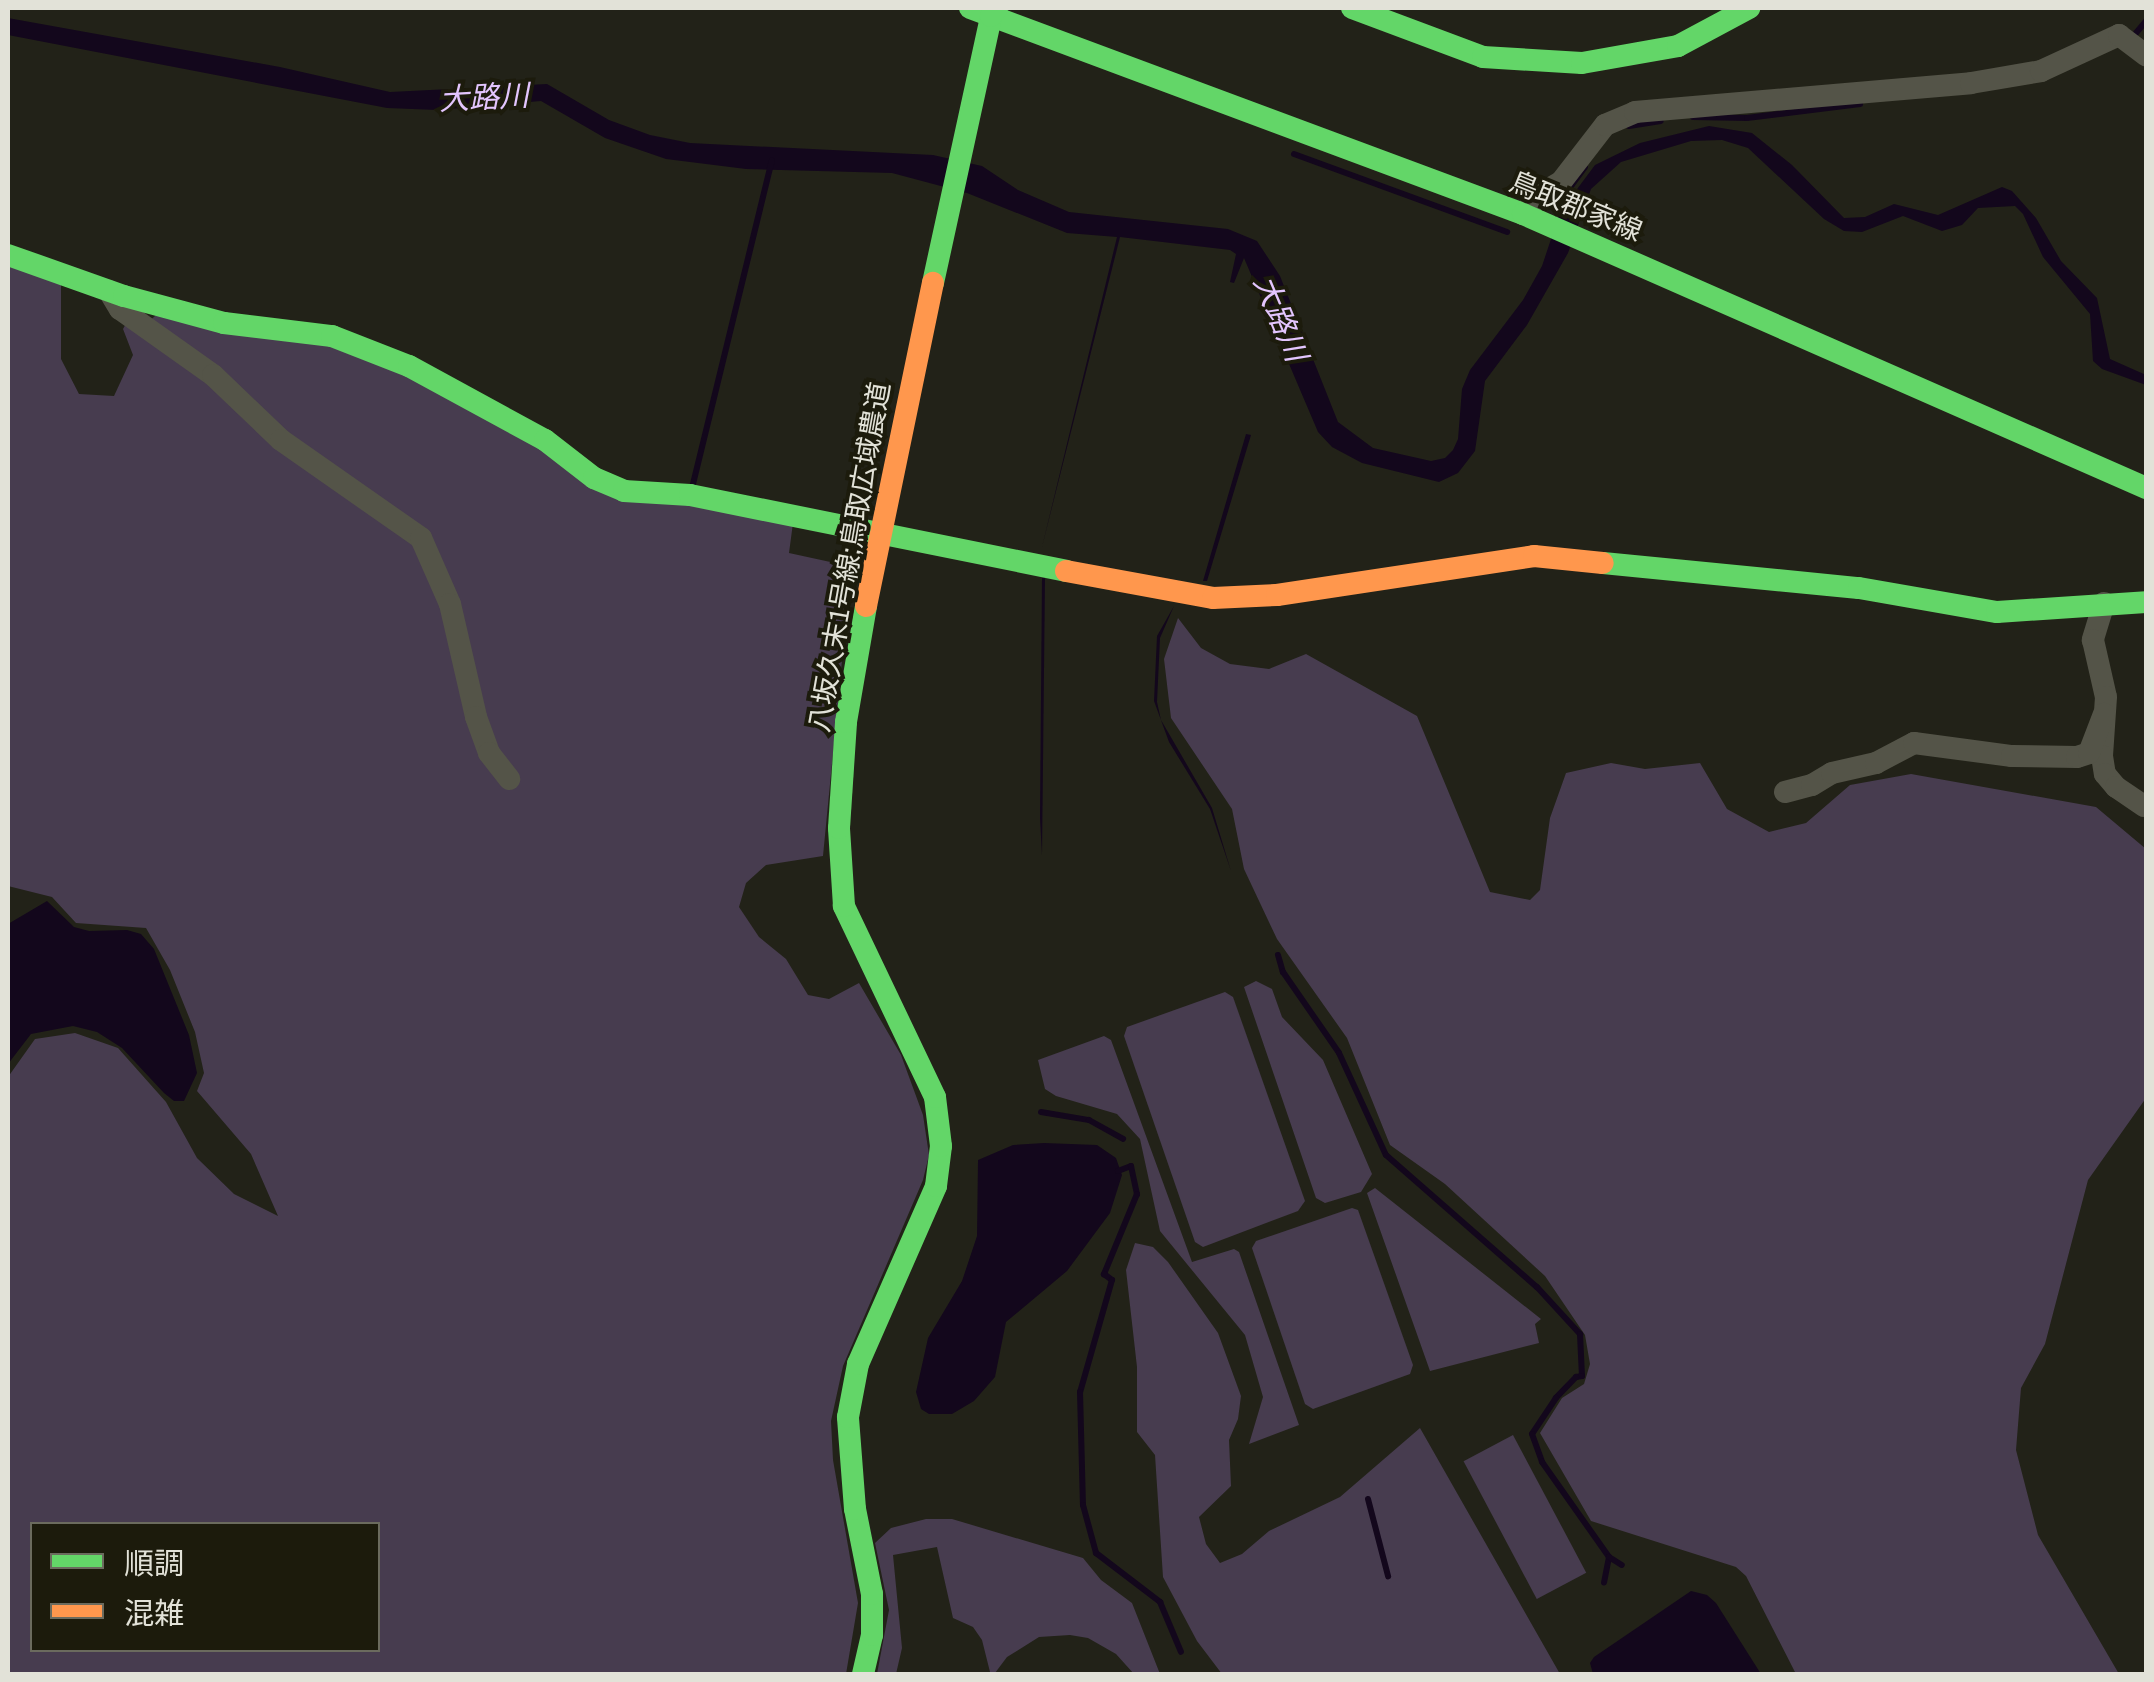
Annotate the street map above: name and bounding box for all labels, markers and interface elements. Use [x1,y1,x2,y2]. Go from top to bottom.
water label: 大路川 [438,77,530,117]
street label: 鳥取郡家線 [1505,164,1647,248]
water label: 大路川 [1247,270,1315,366]
street label: 八坂久末1号線;鳥取広域農道 [802,379,896,735]
legend [30,1522,380,1652]
text: 順調 [124,1543,184,1583]
text: 混雑 [124,1593,184,1633]

